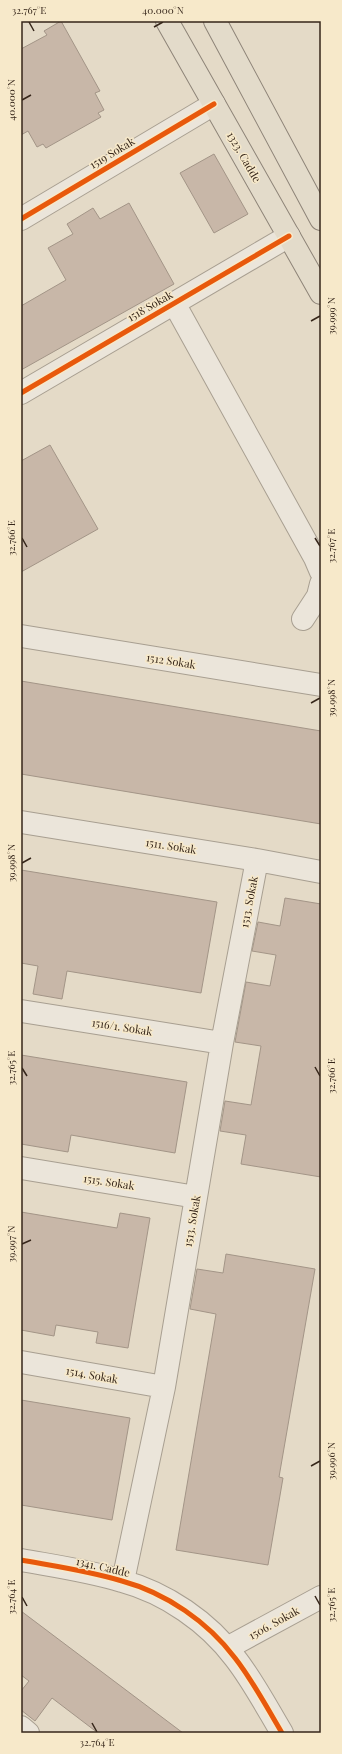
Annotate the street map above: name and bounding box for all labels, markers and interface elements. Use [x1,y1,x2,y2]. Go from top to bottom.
text: 32.767°E [12,3,46,17]
text: 40.000°N [142,3,184,17]
text: 40.000°N [4,79,18,121]
street label: 1323. Cadde [224,129,265,185]
street label: 1519 Sokak [86,133,137,172]
street label: 1518 Sokak [124,286,175,325]
text: 39.999°N [324,297,338,335]
text: 32.766°E [4,520,18,556]
text: 32.767°E [324,529,338,563]
street label: 1512 Sokak [145,649,197,672]
text: 39.998°N [324,679,338,717]
street label: 1511. Sokak [144,834,198,857]
text: 39.998°N [4,844,18,882]
street label: 1513. Sokak [236,875,261,929]
street label: 1516/1. Sokak [91,1014,154,1039]
text: 32.765°E [4,1051,18,1085]
text: 32.766°E [324,1058,338,1094]
street label: 1515. Sokak [82,1170,136,1193]
street label: 1513. Sokak [180,1194,203,1248]
text: 39.997°N [4,1226,18,1262]
street label: 1514. Sokak [65,1363,119,1386]
text: 39.996°N [324,1442,338,1480]
street label: 1341. Cadde [75,1553,132,1580]
text: 32.764°E [4,1579,18,1615]
text: 32.765°E [324,1588,338,1622]
street label: 1506. Sokak [246,1603,302,1643]
text: 32.764°E [79,1735,115,1749]

